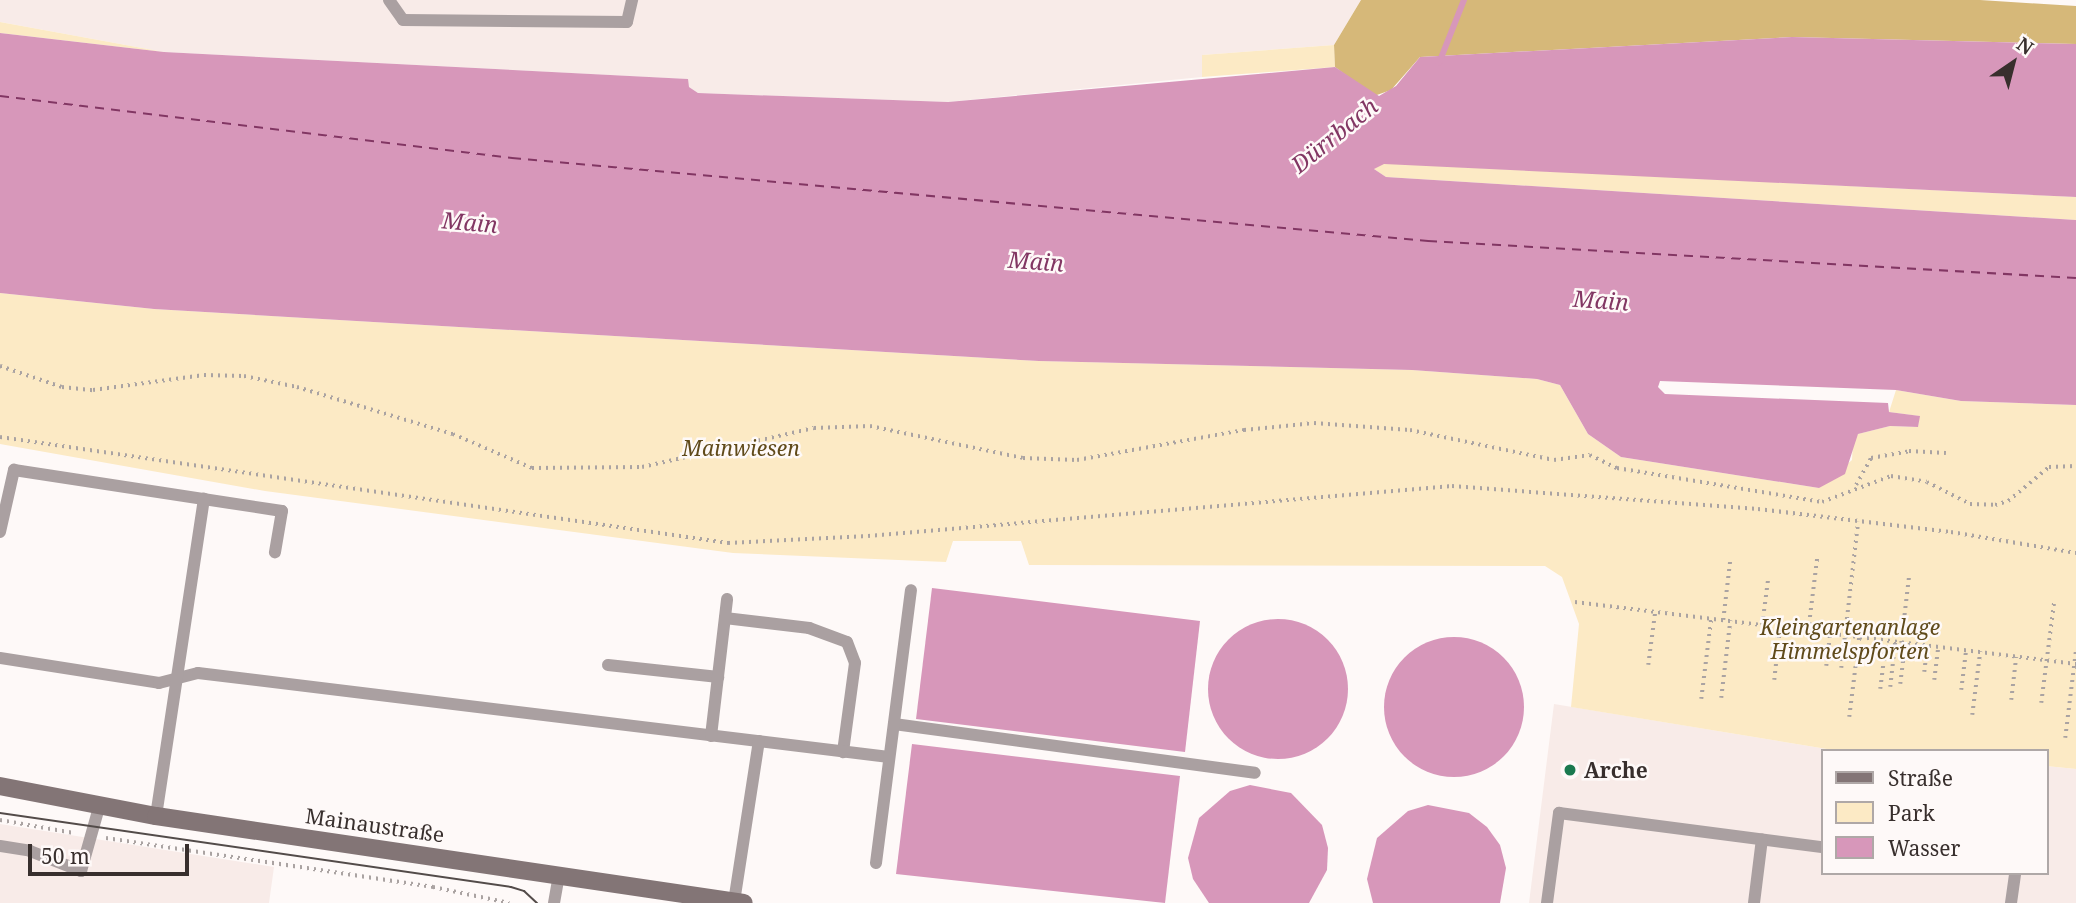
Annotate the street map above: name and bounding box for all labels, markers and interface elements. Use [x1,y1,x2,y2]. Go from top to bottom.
north arrow [1978,28,2048,98]
text: N [2011,31,2039,61]
water label: Dürrbach [1285,92,1383,178]
water label: Main [441,206,499,238]
water label: Main [1007,245,1065,277]
water label: Main [1572,284,1630,316]
park label: Mainwiesen [682,435,800,461]
park label: Kleingartenanlage Himmelspforten [1760,614,1940,664]
legend [1820,749,2048,875]
place label: Arche [1584,757,1648,783]
marker: Arche [1562,762,1578,778]
text: Straße [1888,764,1953,792]
text: Park [1888,799,1935,827]
street label: Mainaustraße [304,803,446,847]
scale bar [32,830,192,874]
text: Wasser [1888,834,1960,862]
text: 50 m [41,842,90,870]

